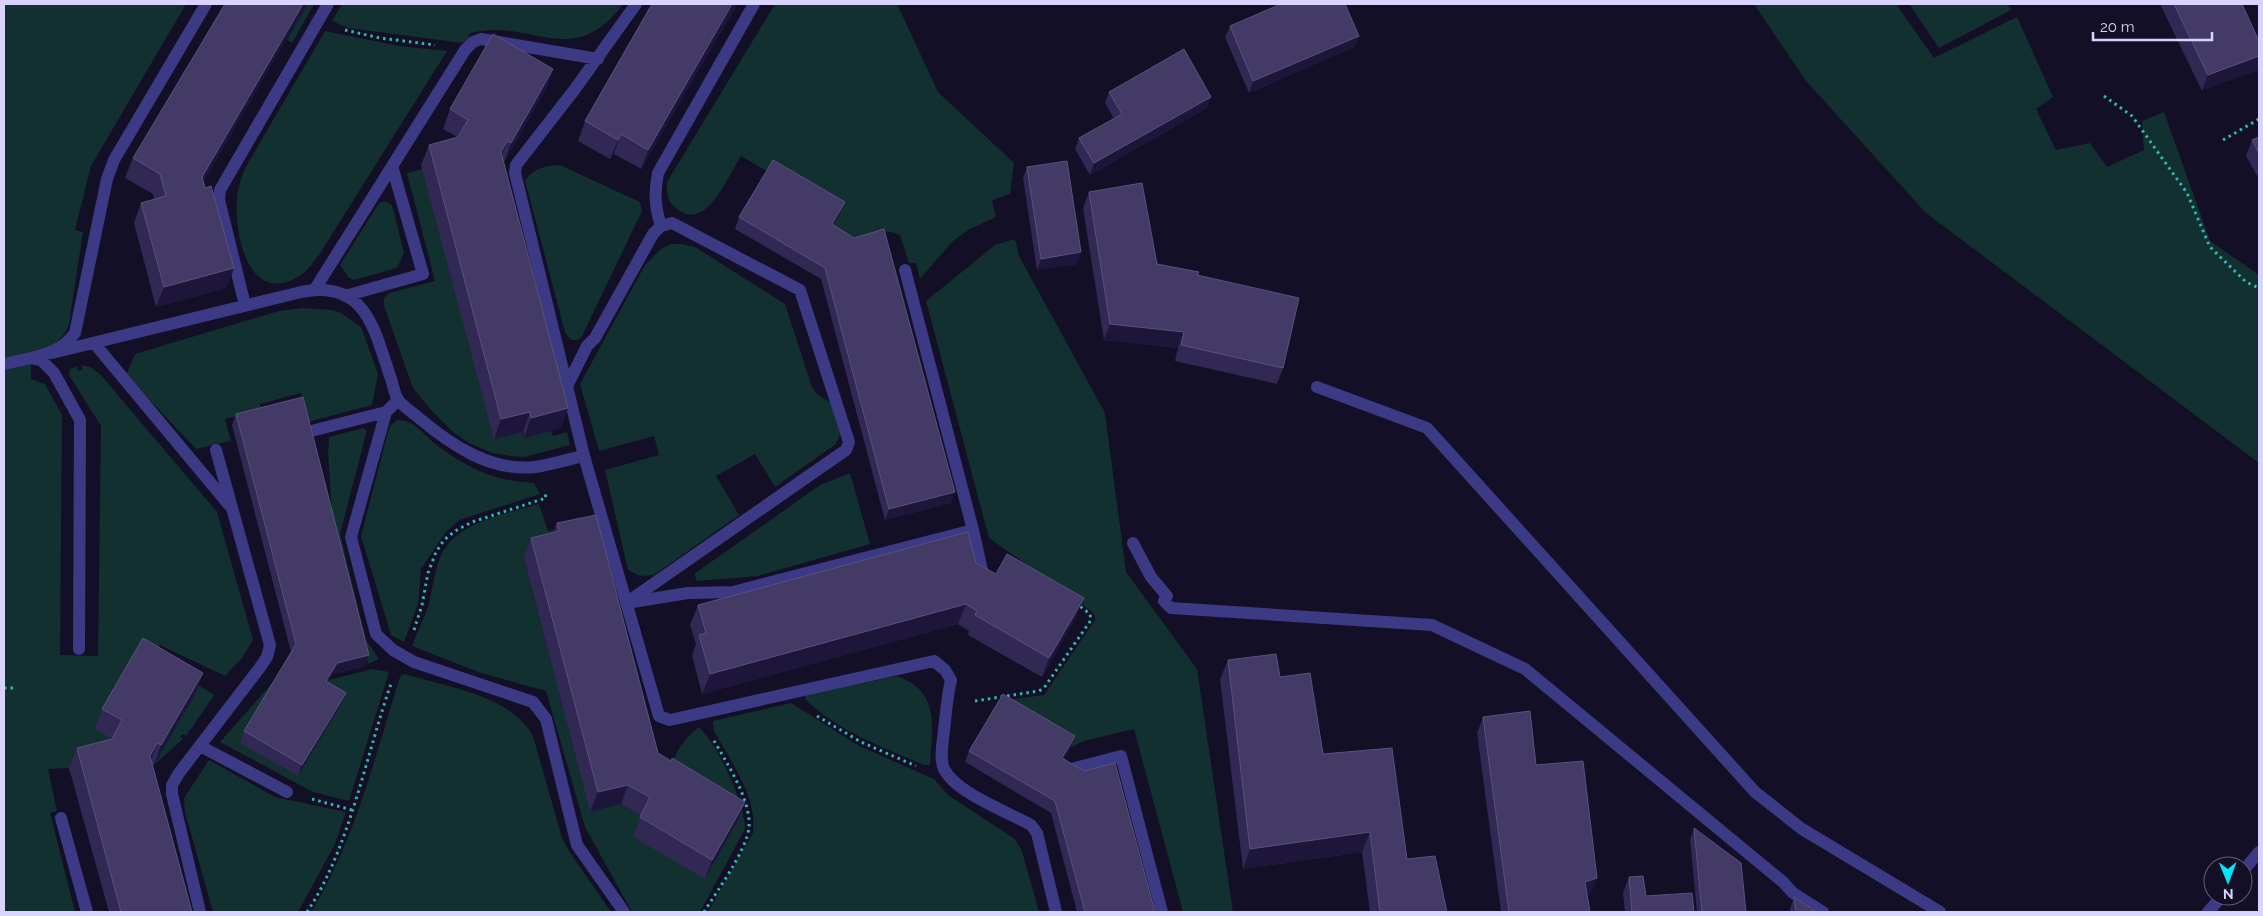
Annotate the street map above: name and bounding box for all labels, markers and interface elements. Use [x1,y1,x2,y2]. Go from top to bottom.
scale bar [2093,10,2212,42]
text: 20 m [2100,18,2135,36]
north arrow [2203,856,2253,906]
text: N [2223,886,2234,902]

